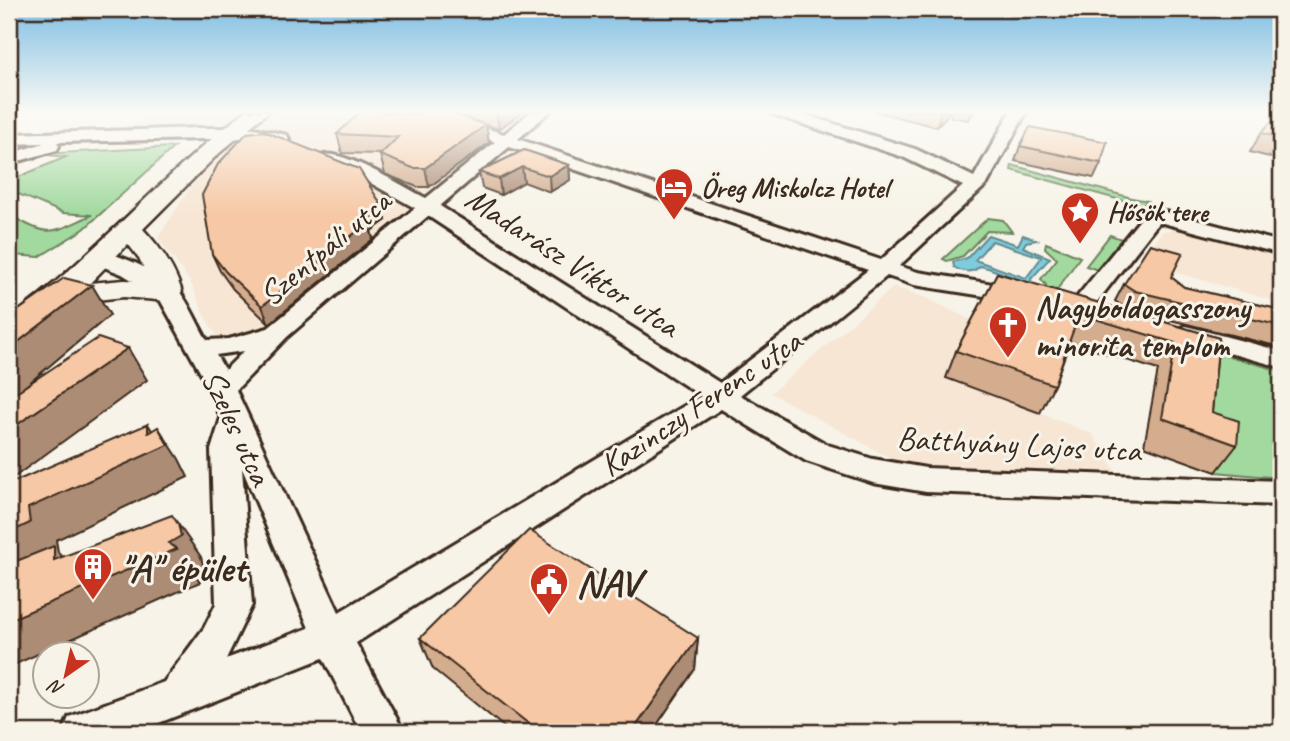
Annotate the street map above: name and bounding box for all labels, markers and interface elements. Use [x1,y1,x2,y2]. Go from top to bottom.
hotel icon: Öreg Miskolcz Hotel [653,166,695,221]
place label: Öreg Miskolcz Hotel [701,170,894,205]
street label: Madarász Viktor utca [458,177,689,348]
street label: Szentpáli utca [250,179,401,315]
place icon: Hősök tere [1059,190,1101,245]
place label: Hősök tere [1107,194,1211,229]
place label: Nagyboldogasszony minorita templom [1035,286,1252,366]
church icon: Nagyboldogasszony minorita templom [987,304,1029,359]
street label: Kazinczy Ferenc utca [592,318,812,486]
street label: Szeles utca [192,363,283,494]
street label: Batthyány Lajos utca [896,417,1145,471]
place label: "A" épület [120,543,250,593]
building icon: "A" épület [72,546,114,601]
place label: NAV [576,558,648,608]
public building icon: NAV [528,561,570,616]
north arrow [32,640,102,710]
text: N [43,673,69,702]

